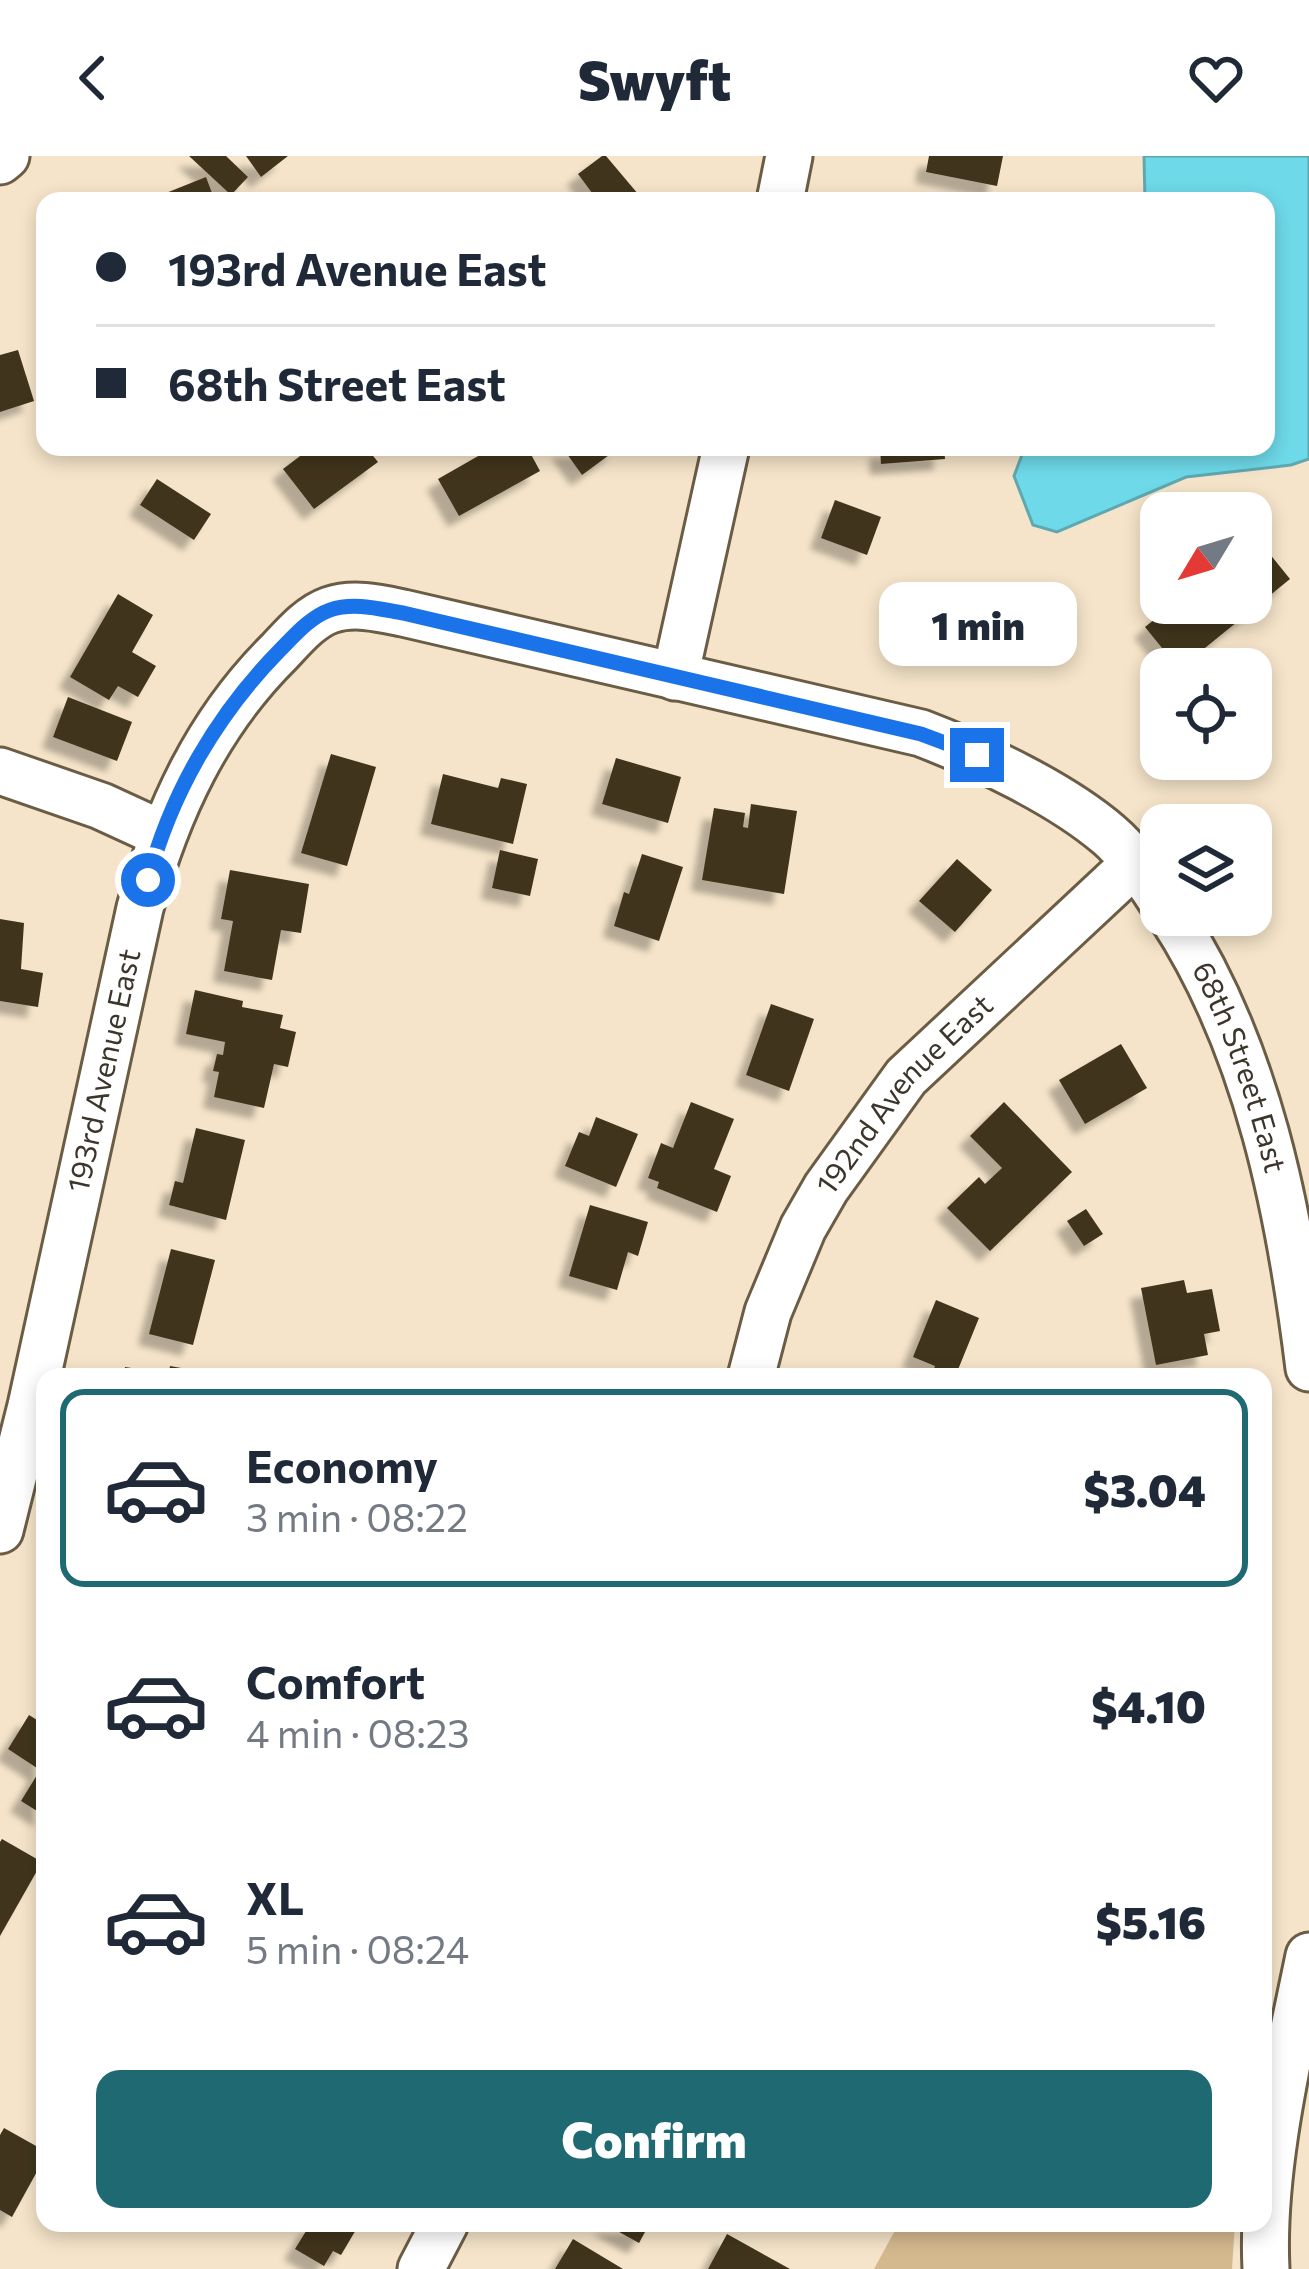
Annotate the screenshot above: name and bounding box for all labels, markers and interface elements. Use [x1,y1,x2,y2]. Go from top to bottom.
icon: back [60,45,126,111]
text: Swyft [578,45,731,111]
icon: heart [1183,45,1249,111]
text: 193rd Avenue East [168,240,547,295]
text: 68th Street East [168,355,506,410]
north arrow [1140,492,1272,624]
map controls [1140,492,1272,936]
callout: 1 min [878,581,1076,665]
text: 1 min [931,600,1025,648]
button: locate [1140,648,1272,780]
route end [950,728,1004,782]
button: layers [1140,804,1272,936]
route start [121,853,175,907]
street label: 193rd Avenue East [57,945,147,1195]
street label: 68th Street East [1186,955,1296,1176]
street label: 192nd Avenue East [807,985,999,1200]
icon: car [102,1434,210,1542]
text: Economy [246,1437,438,1492]
text: $3.04 [1084,1461,1206,1516]
text: 3 min · 08:22 [246,1492,468,1540]
icon: car [102,1650,210,1758]
text: Comfort [246,1653,425,1708]
text: $4.10 [1091,1677,1206,1732]
text: 4 min · 08:23 [246,1708,470,1756]
icon: car [102,1866,210,1974]
text: XL [246,1869,304,1924]
text: $5.16 [1096,1893,1206,1948]
text: 5 min · 08:24 [246,1924,469,1972]
button: Confirm [96,2070,1212,2208]

